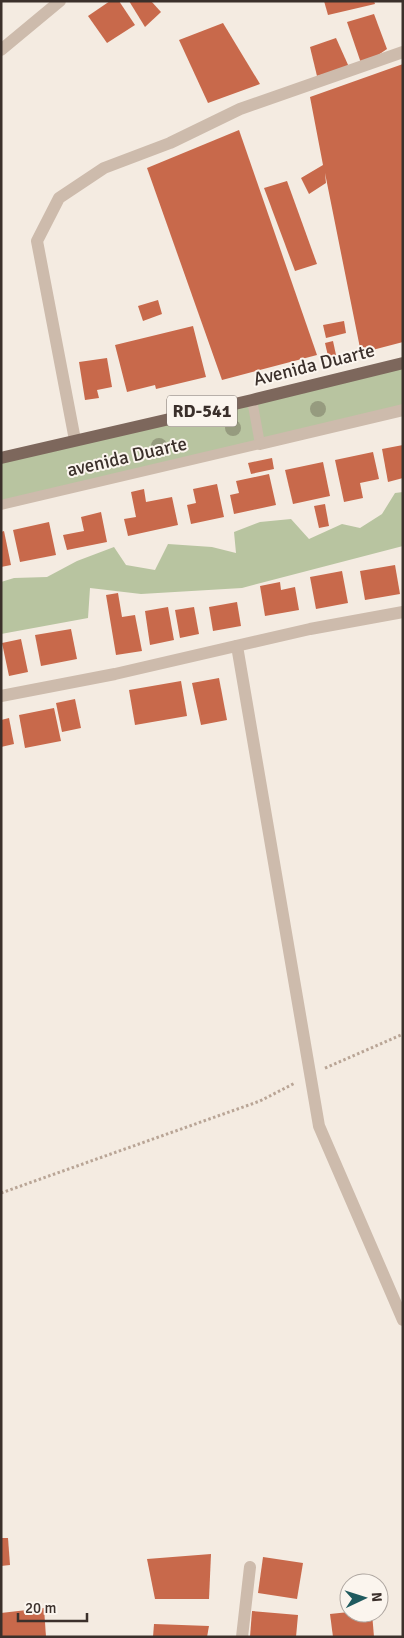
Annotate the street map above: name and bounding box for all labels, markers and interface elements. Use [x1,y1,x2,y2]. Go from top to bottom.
street label: Avenida Duarte [251,338,377,392]
road number: RD-541 [167,396,237,426]
street label: avenida Duarte [65,432,189,482]
north arrow [339,1573,389,1623]
scale bar [18,1590,86,1622]
text: N [368,1592,385,1603]
text: 20 m [25,1599,56,1617]

